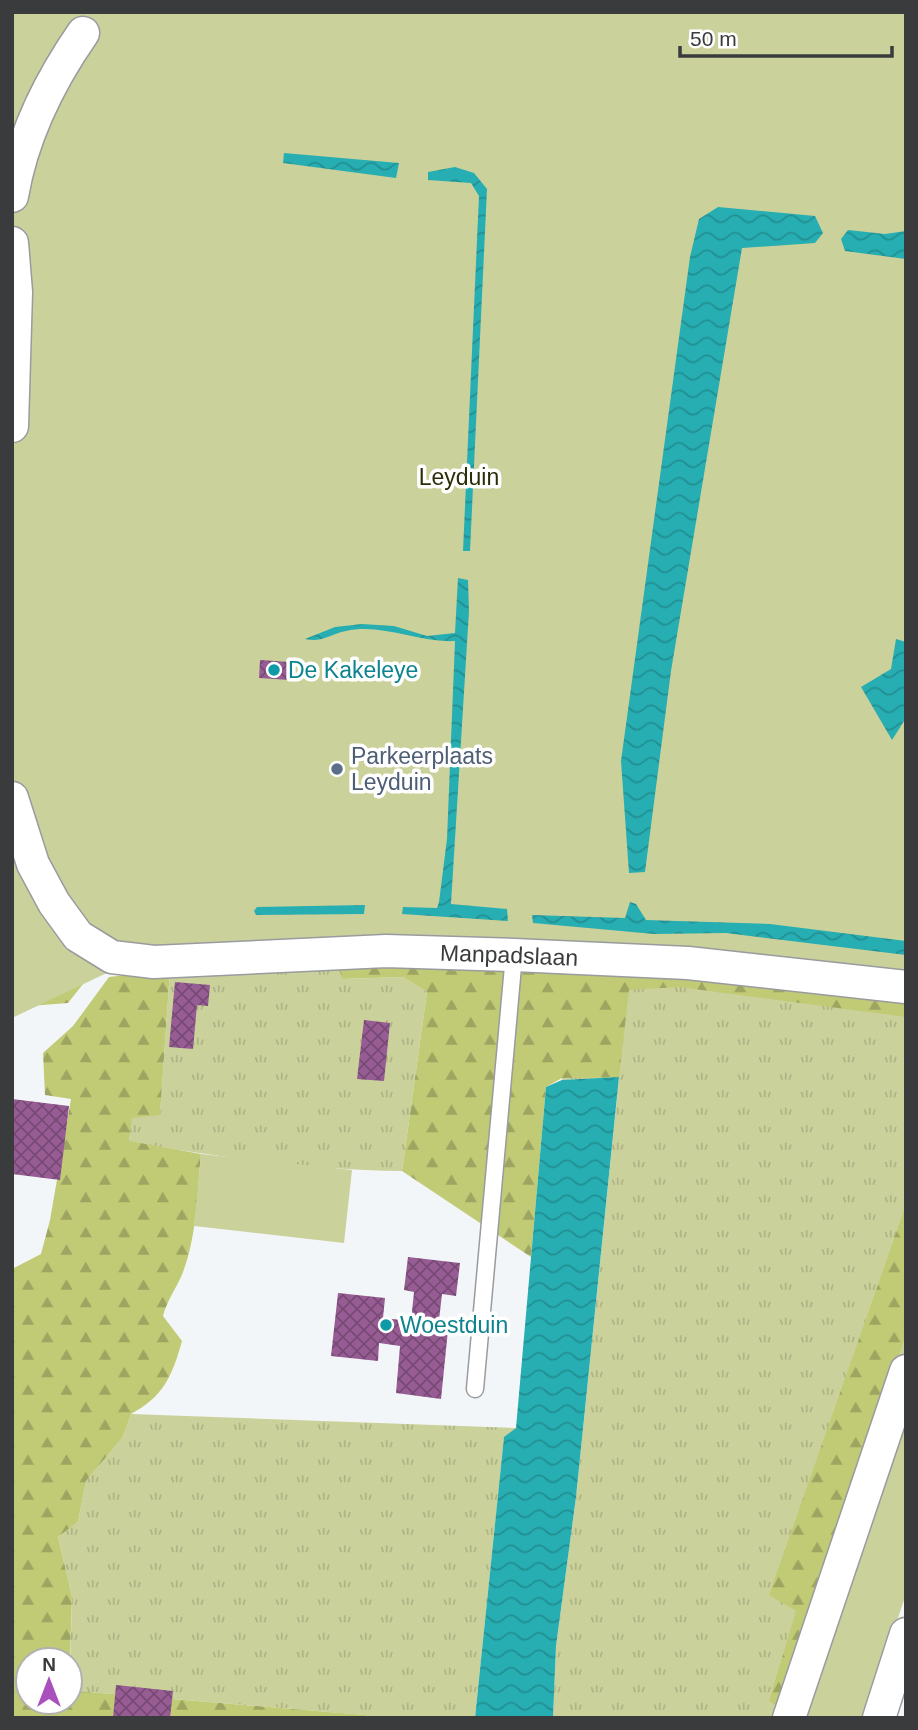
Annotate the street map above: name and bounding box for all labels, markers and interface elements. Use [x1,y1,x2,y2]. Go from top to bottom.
scale bar [680,14,892,58]
text: 50 m [690,27,737,50]
park label: Leyduin [419,464,499,490]
place label: De Kakeleye [288,657,418,683]
marker: De Kakeleye [266,662,282,678]
place label: Parkeerplaats Leyduin [351,743,493,795]
marker: Parkeerplaats Leyduin [329,761,345,777]
street label: Manpadslaan [440,940,579,971]
place label: Woestduin [400,1312,508,1338]
marker: Woestduin [378,1317,394,1333]
north arrow [14,1646,84,1716]
text: N [42,1654,56,1675]

